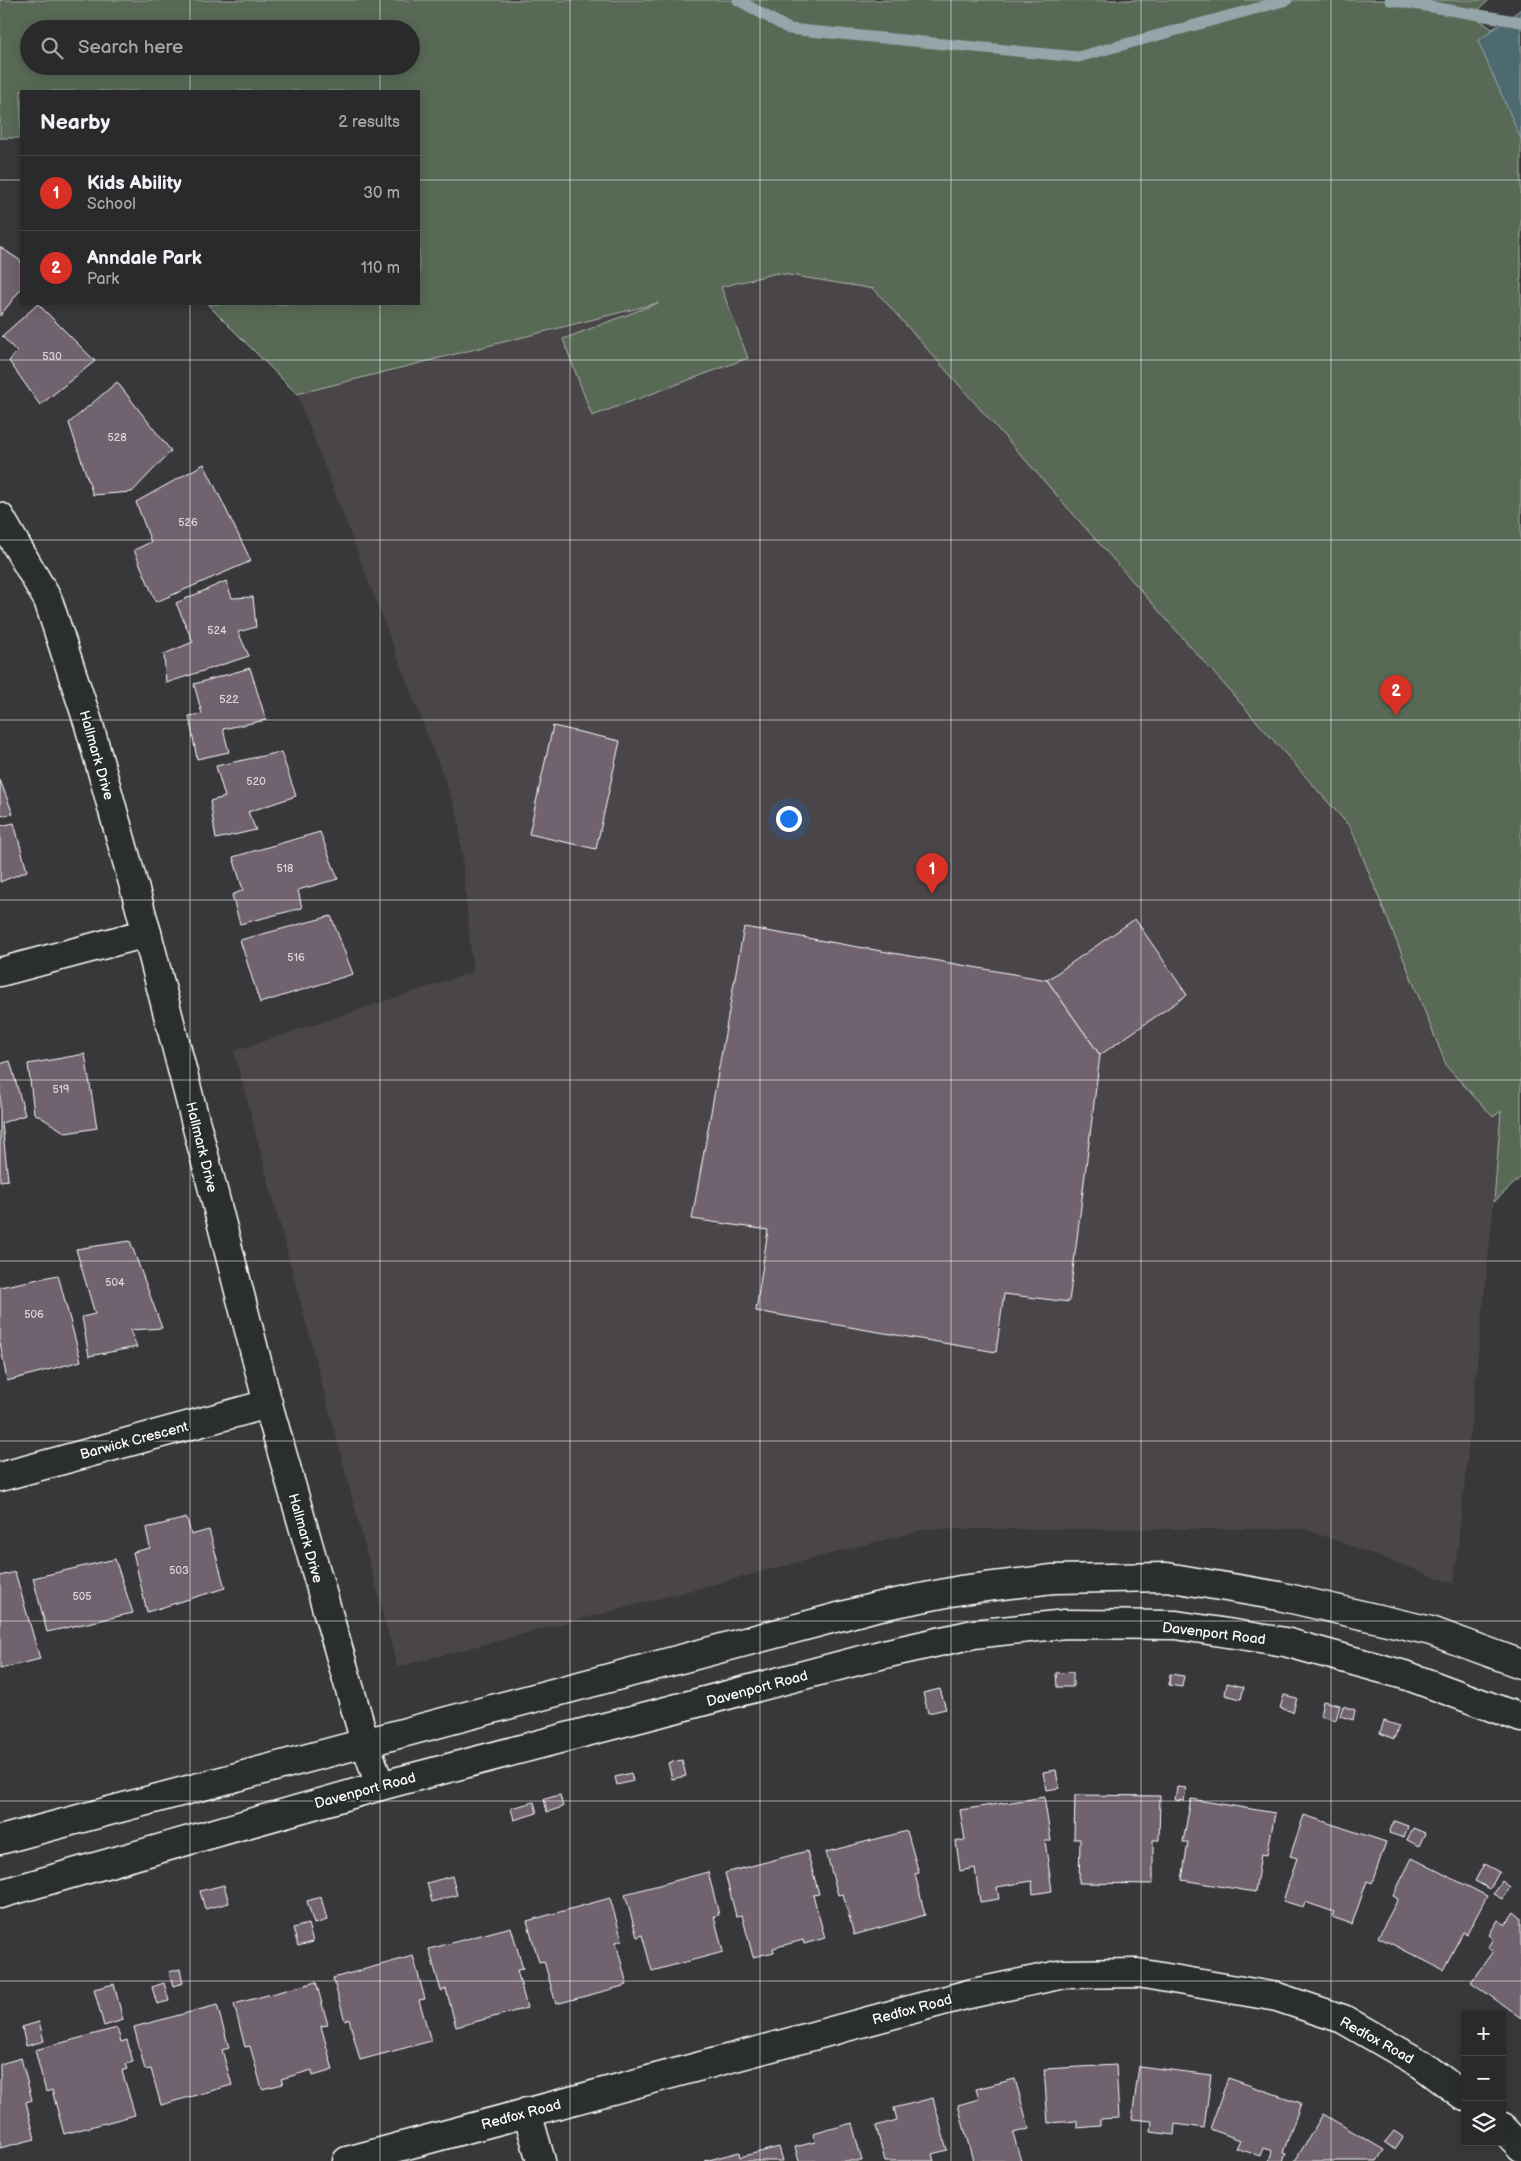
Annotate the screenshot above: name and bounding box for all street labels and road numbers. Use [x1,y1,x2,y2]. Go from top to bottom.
street label: Hallmark Drive [76,708,117,802]
street label: Hallmark Drive [182,1100,221,1194]
street label: Barwick Crescent [78,1418,191,1463]
street label: Hallmark Drive [285,1491,326,1585]
street label: Davenport Road [1161,1619,1267,1648]
street label: Davenport Road [705,1667,810,1710]
street label: Davenport Road [313,1769,418,1812]
street label: Redfox Road [870,1991,954,2028]
street label: Redfox Road [1337,2013,1417,2068]
street label: Redfox Road [479,2096,563,2133]

